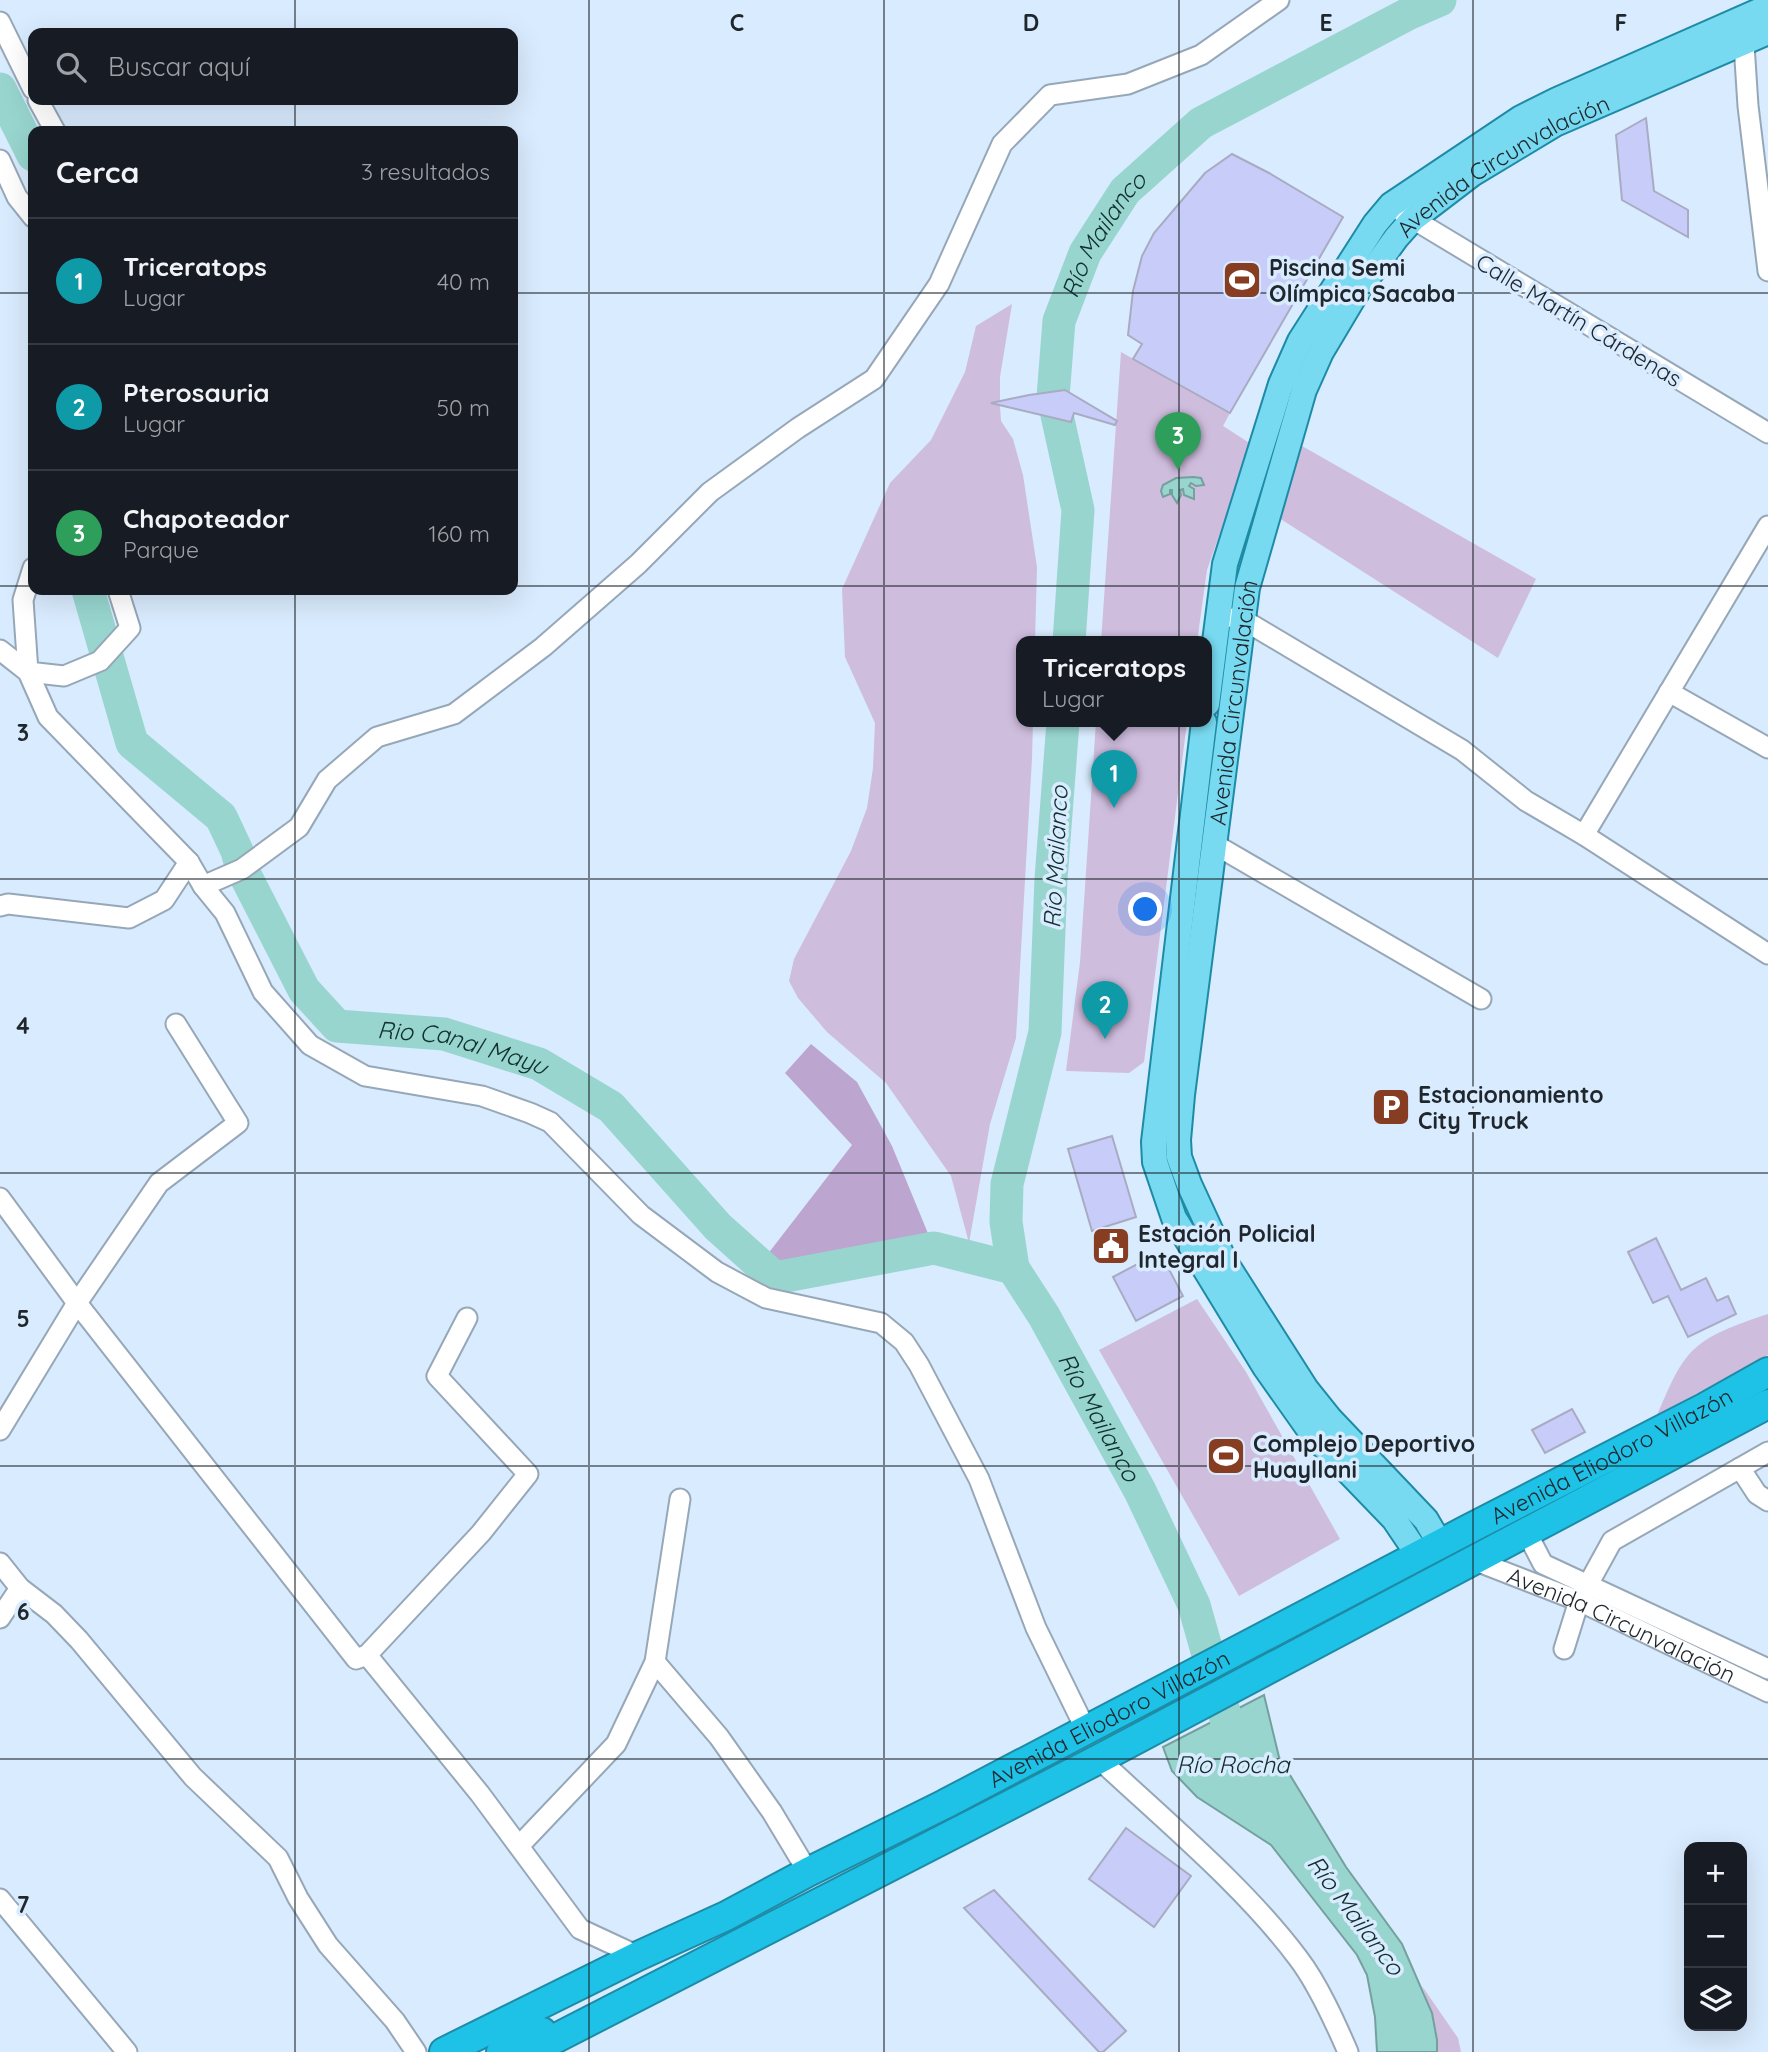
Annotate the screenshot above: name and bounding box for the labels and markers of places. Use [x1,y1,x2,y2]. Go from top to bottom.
place label: Piscina Semi Olímpica Sacaba [1269,253,1455,308]
sports icon: Piscina Semi Olímpica Sacaba [1221,259,1263,301]
pin: 3 [1155,412,1201,470]
pin: 1 [1091,750,1137,808]
pin: 2 [1082,981,1128,1039]
place label: Estacionamiento City Truck [1418,1080,1604,1135]
parking icon: Estacionamiento City Truck [1370,1086,1412,1128]
place label: Estación Policial Integral I [1138,1219,1316,1274]
public building icon: Estación Policial Integral I [1090,1225,1132,1267]
place label: Complejo Deportivo Huayllani [1253,1429,1475,1484]
sports icon: Complejo Deportivo Huayllani [1205,1435,1247,1477]

